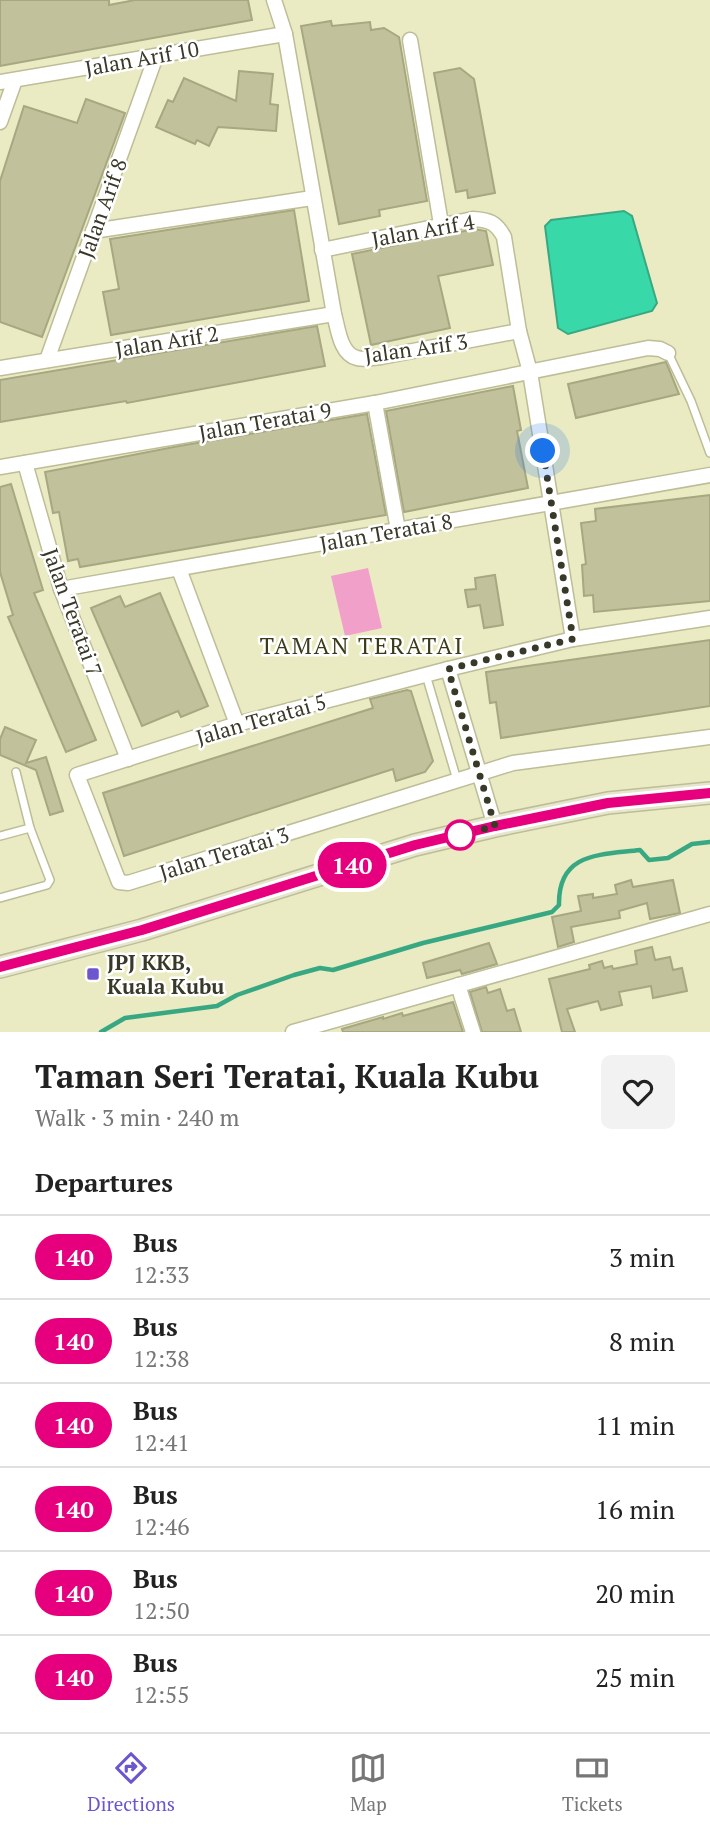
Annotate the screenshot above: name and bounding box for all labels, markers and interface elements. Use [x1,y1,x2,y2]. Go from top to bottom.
street label: Jalan Arif 10 [83,34,201,82]
street label: Jalan Arif 8 [71,154,133,262]
street label: Jalan Arif 4 [369,207,477,253]
street label: Jalan Arif 2 [113,319,221,363]
street label: Jalan Arif 3 [363,327,469,369]
street label: Jalan Teratai 9 [196,396,334,446]
your location [525,433,560,468]
street label: Jalan Teratai 8 [317,507,455,557]
street label: Jalan Teratai 7 [37,544,109,680]
district label: TAMAN TERATAI [260,630,464,661]
street label: Jalan Teratai 5 [193,687,329,751]
street label: Jalan Teratai 3 [156,820,292,886]
unlabelled marker [445,820,475,850]
line badge: 140 [312,842,392,888]
text: 140 [332,849,372,881]
place label: JPJ KKB, Kuala Kubu [107,948,224,1000]
marker: JPJ KKB, Kuala Kubu [85,966,101,982]
text: Taman Seri Teratai, Kuala Kubu [35,1054,539,1097]
button: heart [601,1055,675,1129]
text: Walk · 3 min · 240 m [35,1102,239,1133]
text: Departures [35,1165,173,1199]
text: Bus [133,1225,178,1259]
text: 3 min [609,1240,675,1274]
text: 140 [53,1241,94,1273]
text: 12:33 [133,1259,190,1290]
text: Bus [133,1309,178,1343]
text: 8 min [609,1324,675,1358]
text: 140 [53,1325,94,1357]
text: 12:38 [133,1343,190,1374]
text: Bus [133,1393,178,1427]
text: 11 min [595,1408,675,1442]
text: 140 [53,1409,94,1441]
text: 12:41 [133,1427,190,1458]
text: Bus [133,1477,178,1511]
text: 16 min [595,1492,675,1526]
text: 140 [53,1493,94,1525]
text: 12:46 [133,1511,190,1542]
text: Bus [133,1561,178,1595]
text: 20 min [595,1576,675,1610]
text: 140 [53,1577,94,1609]
text: 12:50 [133,1595,190,1626]
text: Bus [133,1645,178,1679]
text: 25 min [595,1660,675,1694]
text: 140 [53,1661,94,1693]
text: 12:55 [133,1679,190,1710]
tab: Directions [87,1749,175,1816]
tab: Map [349,1749,387,1816]
tab: Tickets [562,1749,623,1816]

